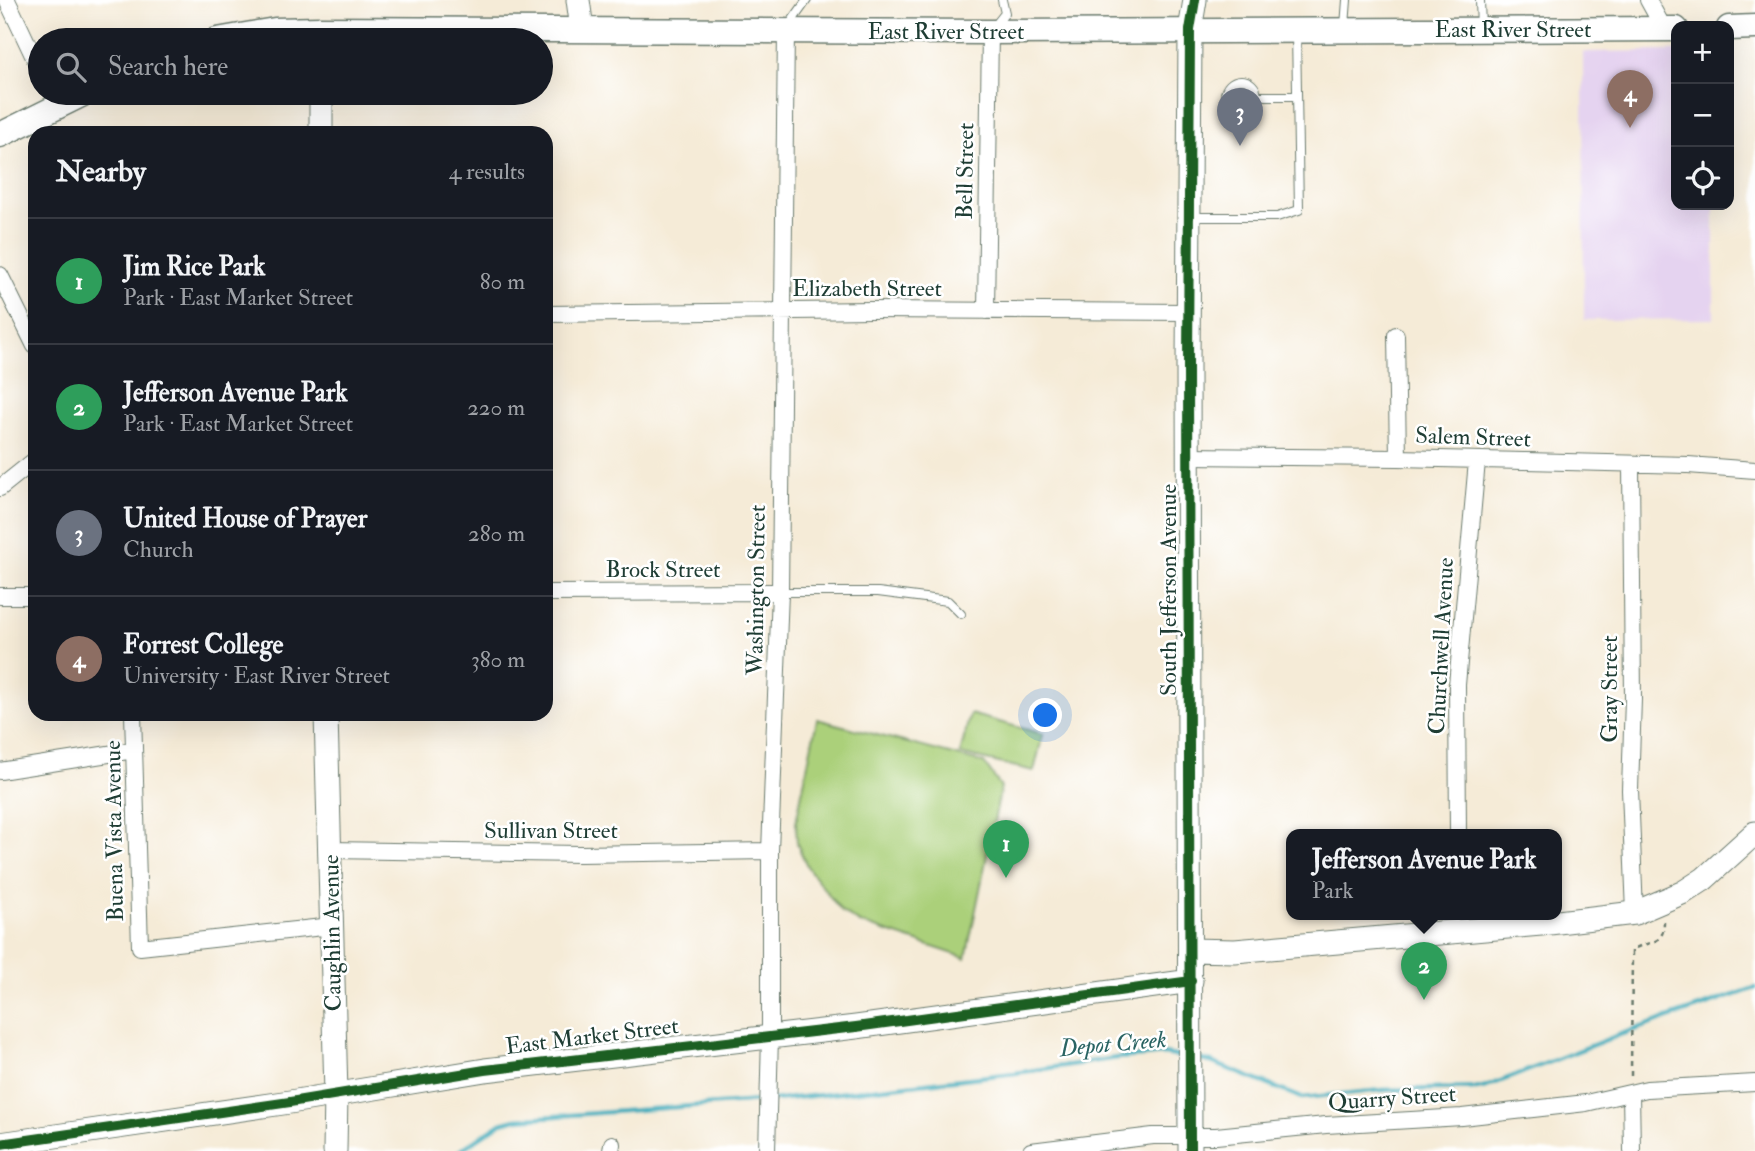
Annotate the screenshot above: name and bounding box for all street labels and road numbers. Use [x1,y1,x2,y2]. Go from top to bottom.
street label: East River Street [1435,15,1591,44]
street label: East River Street [868,17,1024,46]
street label: Bell Street [950,122,980,220]
street label: Elizabeth Street [792,274,942,303]
street label: Salem Street [1415,420,1531,454]
street label: South Jefferson Avenue [1154,484,1183,696]
street label: Washington Street [740,504,772,677]
street label: Brock Street [605,555,721,584]
street label: Churchwell Avenue [1422,556,1460,735]
street label: Gray Street [1595,635,1624,743]
street label: Buena Vista Avenue [98,740,130,922]
street label: Sullivan Street [484,816,618,845]
street label: Caughlin Avenue [316,854,348,1012]
street label: East Market Street [504,1011,680,1061]
street label: Quarry Street [1327,1079,1457,1117]

